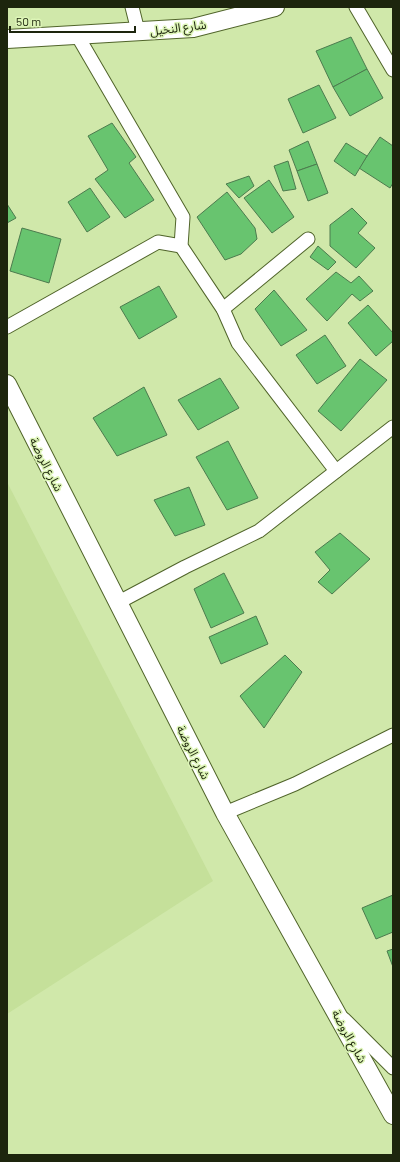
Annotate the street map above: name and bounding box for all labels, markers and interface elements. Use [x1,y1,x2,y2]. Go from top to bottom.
scale bar [10,8,135,34]
text: 50 m [16,14,41,28]
street label: شارع النخيل [149,17,207,40]
street label: شارع الروضة [25,435,67,495]
street label: شارع الروضة [172,723,214,783]
street label: شارع الروضة [327,1007,370,1066]

